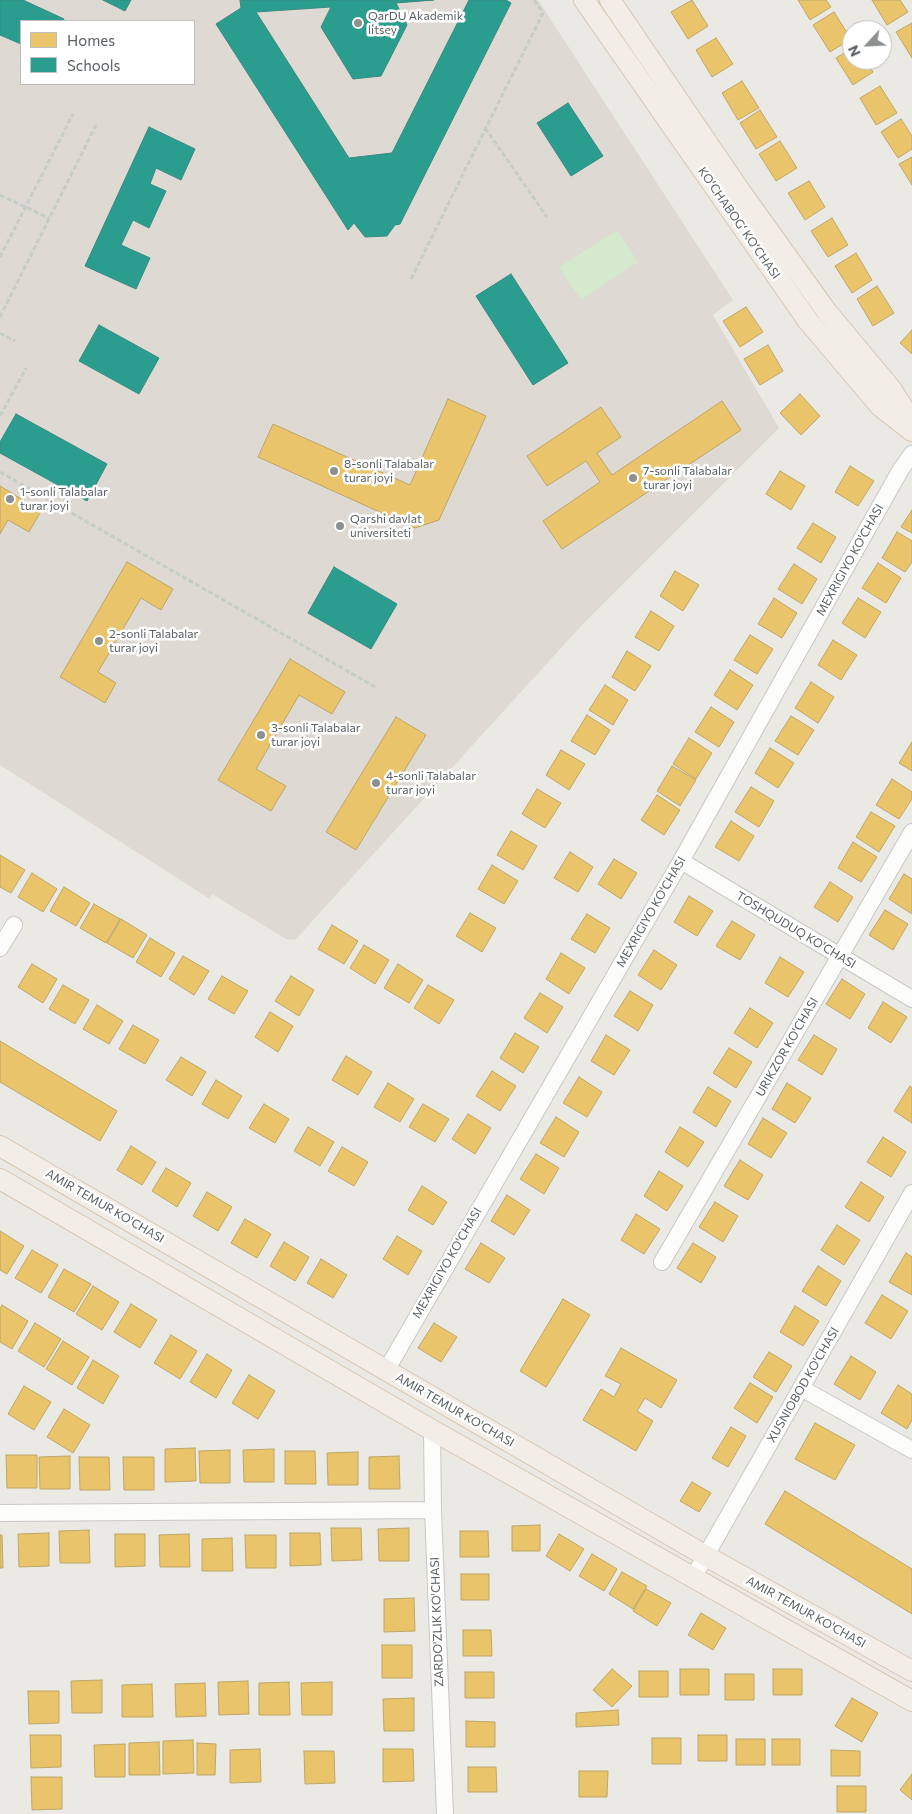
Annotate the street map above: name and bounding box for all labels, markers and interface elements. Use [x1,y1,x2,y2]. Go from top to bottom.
place label: QarDU Akademik litsey [368,9,463,37]
marker: QarDU Akademik litsey [352,17,364,29]
legend [20,20,195,85]
north arrow [842,20,892,70]
text: Homes [67,31,115,49]
text: N [844,43,864,59]
text: Schools [67,56,120,74]
street label: KO‘CHABOG‘ KO‘CHASI [695,164,783,282]
place label: 8-sonli Talabalar turar joyi [344,457,434,485]
place label: 7-sonli Talabalar turar joyi [643,464,732,492]
marker: 8-sonli Talabalar turar joyi [328,465,340,477]
marker: 7-sonli Talabalar turar joyi [627,472,639,484]
place label: 1-sonli Talabalar turar joyi [20,485,108,513]
marker: 1-sonli Talabalar turar joyi [4,493,16,505]
street label: MEXRIGIYO KO'CHASI [813,502,887,618]
place label: Qarshi davlat universiteti [350,512,422,540]
marker: Qarshi davlat universiteti [334,520,346,532]
place label: 2-sonli Talabalar turar joyi [109,627,198,655]
marker: 2-sonli Talabalar turar joyi [93,635,105,647]
place label: 3-sonli Talabalar turar joyi [271,721,361,749]
marker: 3-sonli Talabalar turar joyi [255,729,267,741]
place label: 4-sonli Talabalar turar joyi [386,769,476,797]
marker: 4-sonli Talabalar turar joyi [370,777,382,789]
street label: MEXRIGIYO KO'CHASI [613,854,689,970]
street label: TOSHQUDUQ KO'CHASI [733,889,859,971]
street label: URIKZOR KO'CHASI [753,995,821,1099]
street label: AMIR TEMUR KO'CHASI [43,1166,167,1246]
street label: MEXRIGIYO KO'CHASI [409,1205,485,1321]
street label: XUSNIOBOD KO'CHASI [764,1325,842,1445]
street label: AMIR TEMUR KO'CHASI [393,1370,517,1450]
street label: ZARDO'ZLIK KO'CHASI [428,1557,446,1687]
street label: AMIR TEMUR KO'CHASI [744,1573,868,1651]

